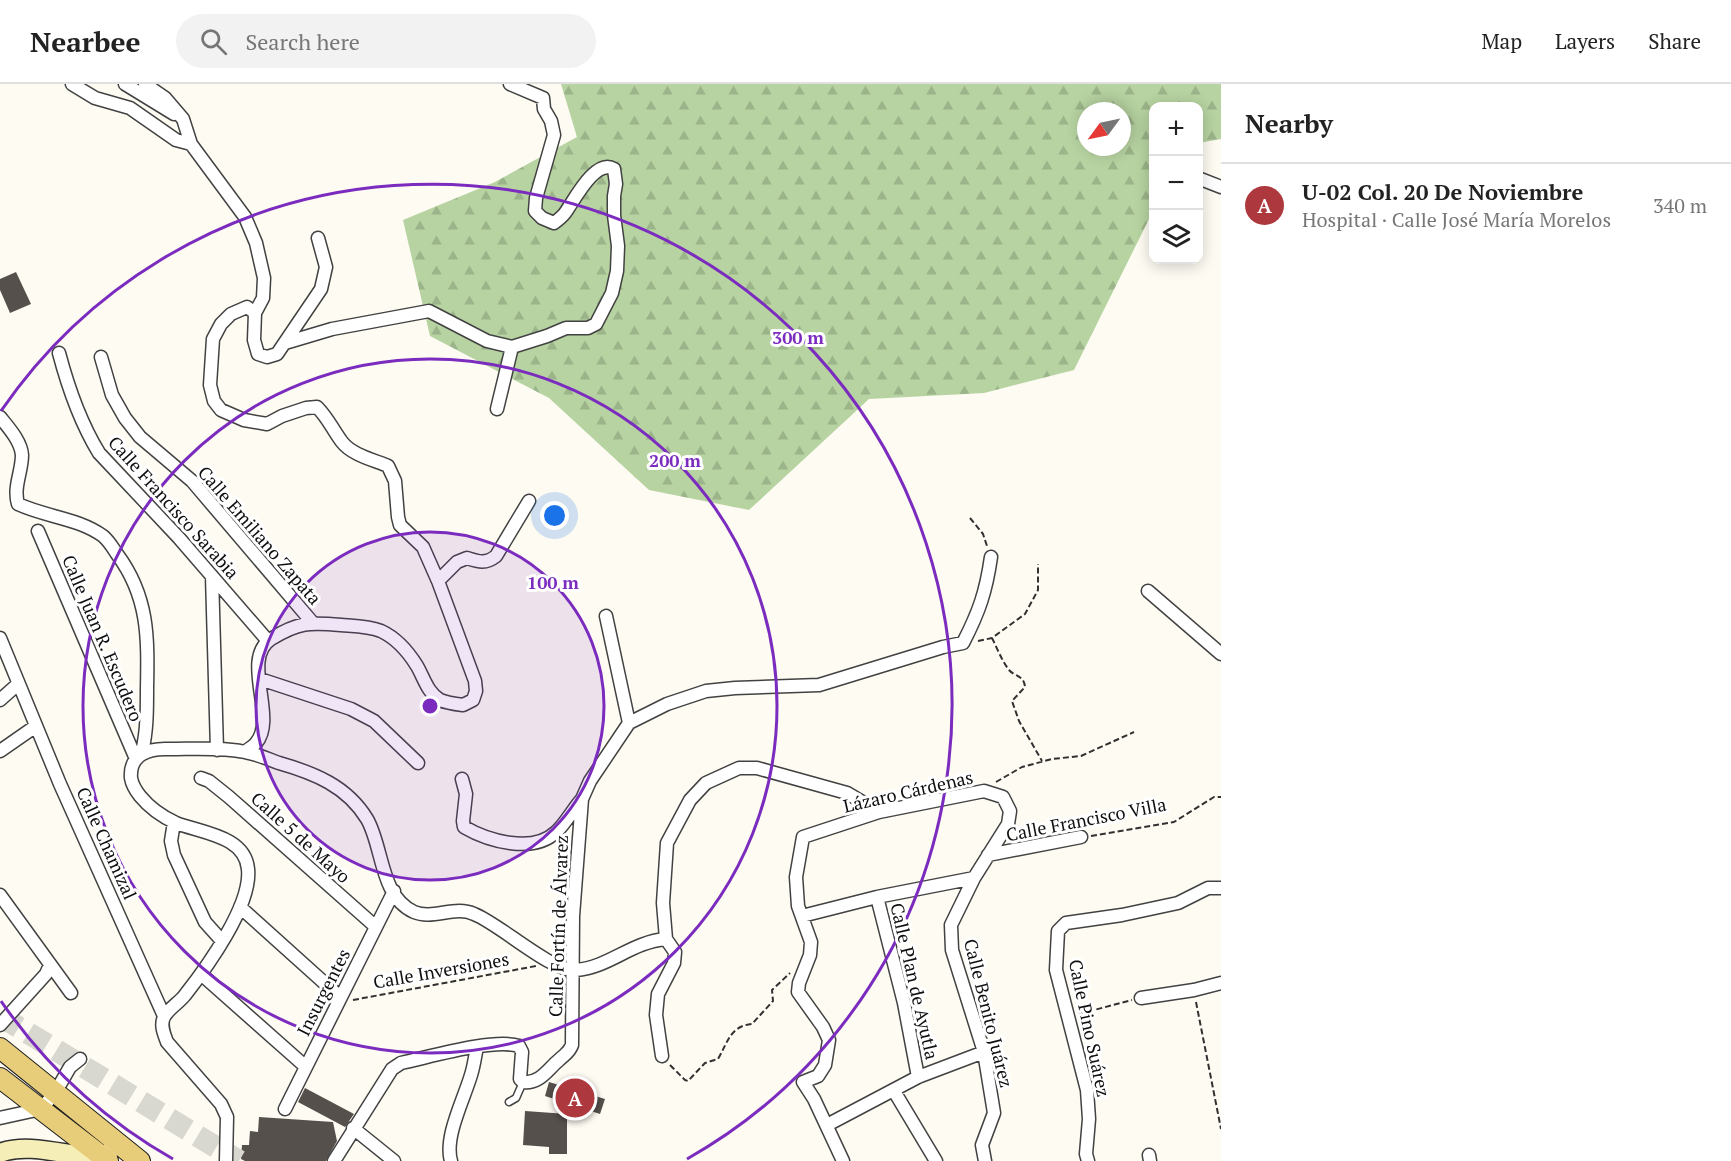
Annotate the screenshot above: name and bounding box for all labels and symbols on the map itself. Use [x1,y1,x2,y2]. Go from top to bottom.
north arrow [1077,102,1131,156]
text: 300 m [772,325,824,349]
street label: Calle Francisco Sarabia [103,430,245,584]
text: 200 m [649,448,701,472]
street label: Calle Emiliano Zapata [193,461,327,609]
your location [540,501,569,530]
street label: Calle Juan R. Escudero [57,551,149,725]
text: 100 m [527,570,579,594]
centre of rings [420,696,440,716]
street label: Lázaro Cárdenas [841,764,975,818]
street label: Calle Chamizal [72,783,142,903]
street label: Calle 5 de Mayo [246,786,356,888]
street label: Calle Francisco Villa [1004,792,1168,846]
street label: Calle Fortín de Álvarez [543,834,573,1018]
street label: Calle Plan de Ayutla [885,900,945,1062]
street label: Calle Benito Juárez [959,936,1019,1090]
street label: Insurgentes [291,944,355,1040]
street label: Calle Inversiones [371,946,511,994]
street label: Calle Pino Suárez [1064,957,1116,1099]
pin: A [556,1076,594,1120]

